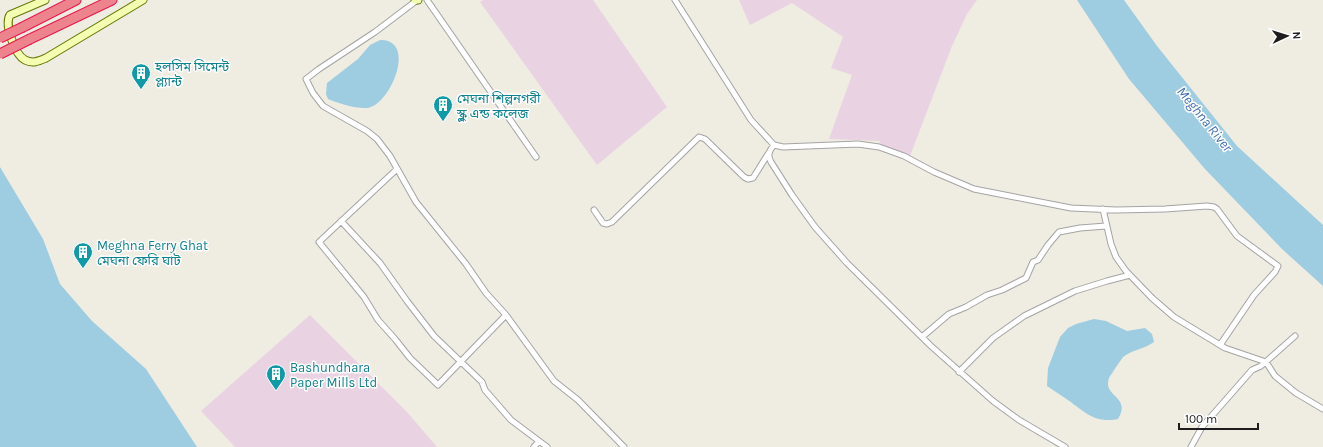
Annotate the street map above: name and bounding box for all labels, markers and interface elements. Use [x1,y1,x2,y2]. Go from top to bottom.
north arrow [1267,16,1307,56]
text: N [1290,31,1303,40]
place label: হলসিম সিমেন্ট প্ল্যান্ট [154,59,229,89]
building icon: হলসিম সিমেন্ট প্ল্যান্ট [130,62,152,90]
water label: Meghna River [1173,83,1237,156]
place label: মেঘনা শিল্পনগরী স্কুল এন্ড কলেজ [456,91,541,122]
building icon: মেঘনা শিল্পনগরী স্কুল এন্ড কলেজ [432,94,454,122]
place label: Meghna Ferry Ghat মেঘনা ফেরি ঘাট [97,238,208,268]
building icon: Meghna Ferry Ghat মেঘনা ফেরি ঘাট [72,241,94,269]
place label: Bashundhara Paper Mills Ltd [290,360,377,390]
building icon: Bashundhara Paper Mills Ltd [265,363,287,391]
scale bar [1179,405,1258,431]
text: 100 m [1185,412,1217,426]

